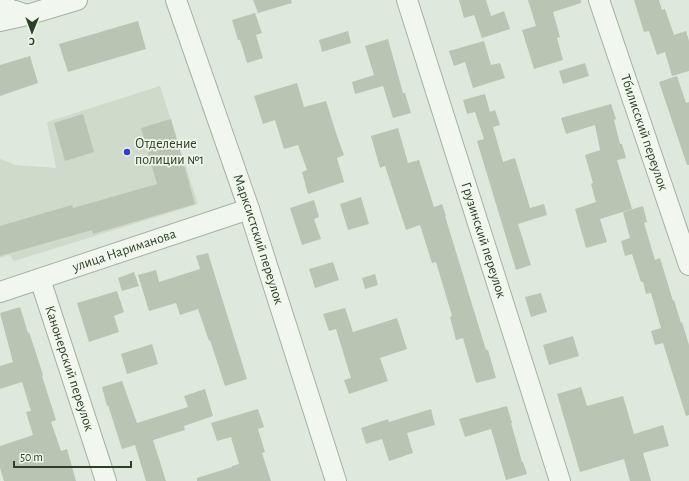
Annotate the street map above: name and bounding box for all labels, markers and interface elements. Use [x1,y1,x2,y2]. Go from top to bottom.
north arrow [12,12,52,52]
text: С [29,36,35,47]
street label: Тбилисский переулок [618,73,670,193]
place label: Отделение полиции №1 [135,137,204,167]
marker: Отделение полиции №1 [122,147,132,157]
street label: Марксистский переулок [230,172,286,307]
street label: Грузинский переулок [458,180,509,300]
street label: улица Нариманова [70,227,178,275]
street label: Канонерский переулок [42,304,96,433]
scale bar [14,443,131,469]
text: 50 m [20,451,43,463]

